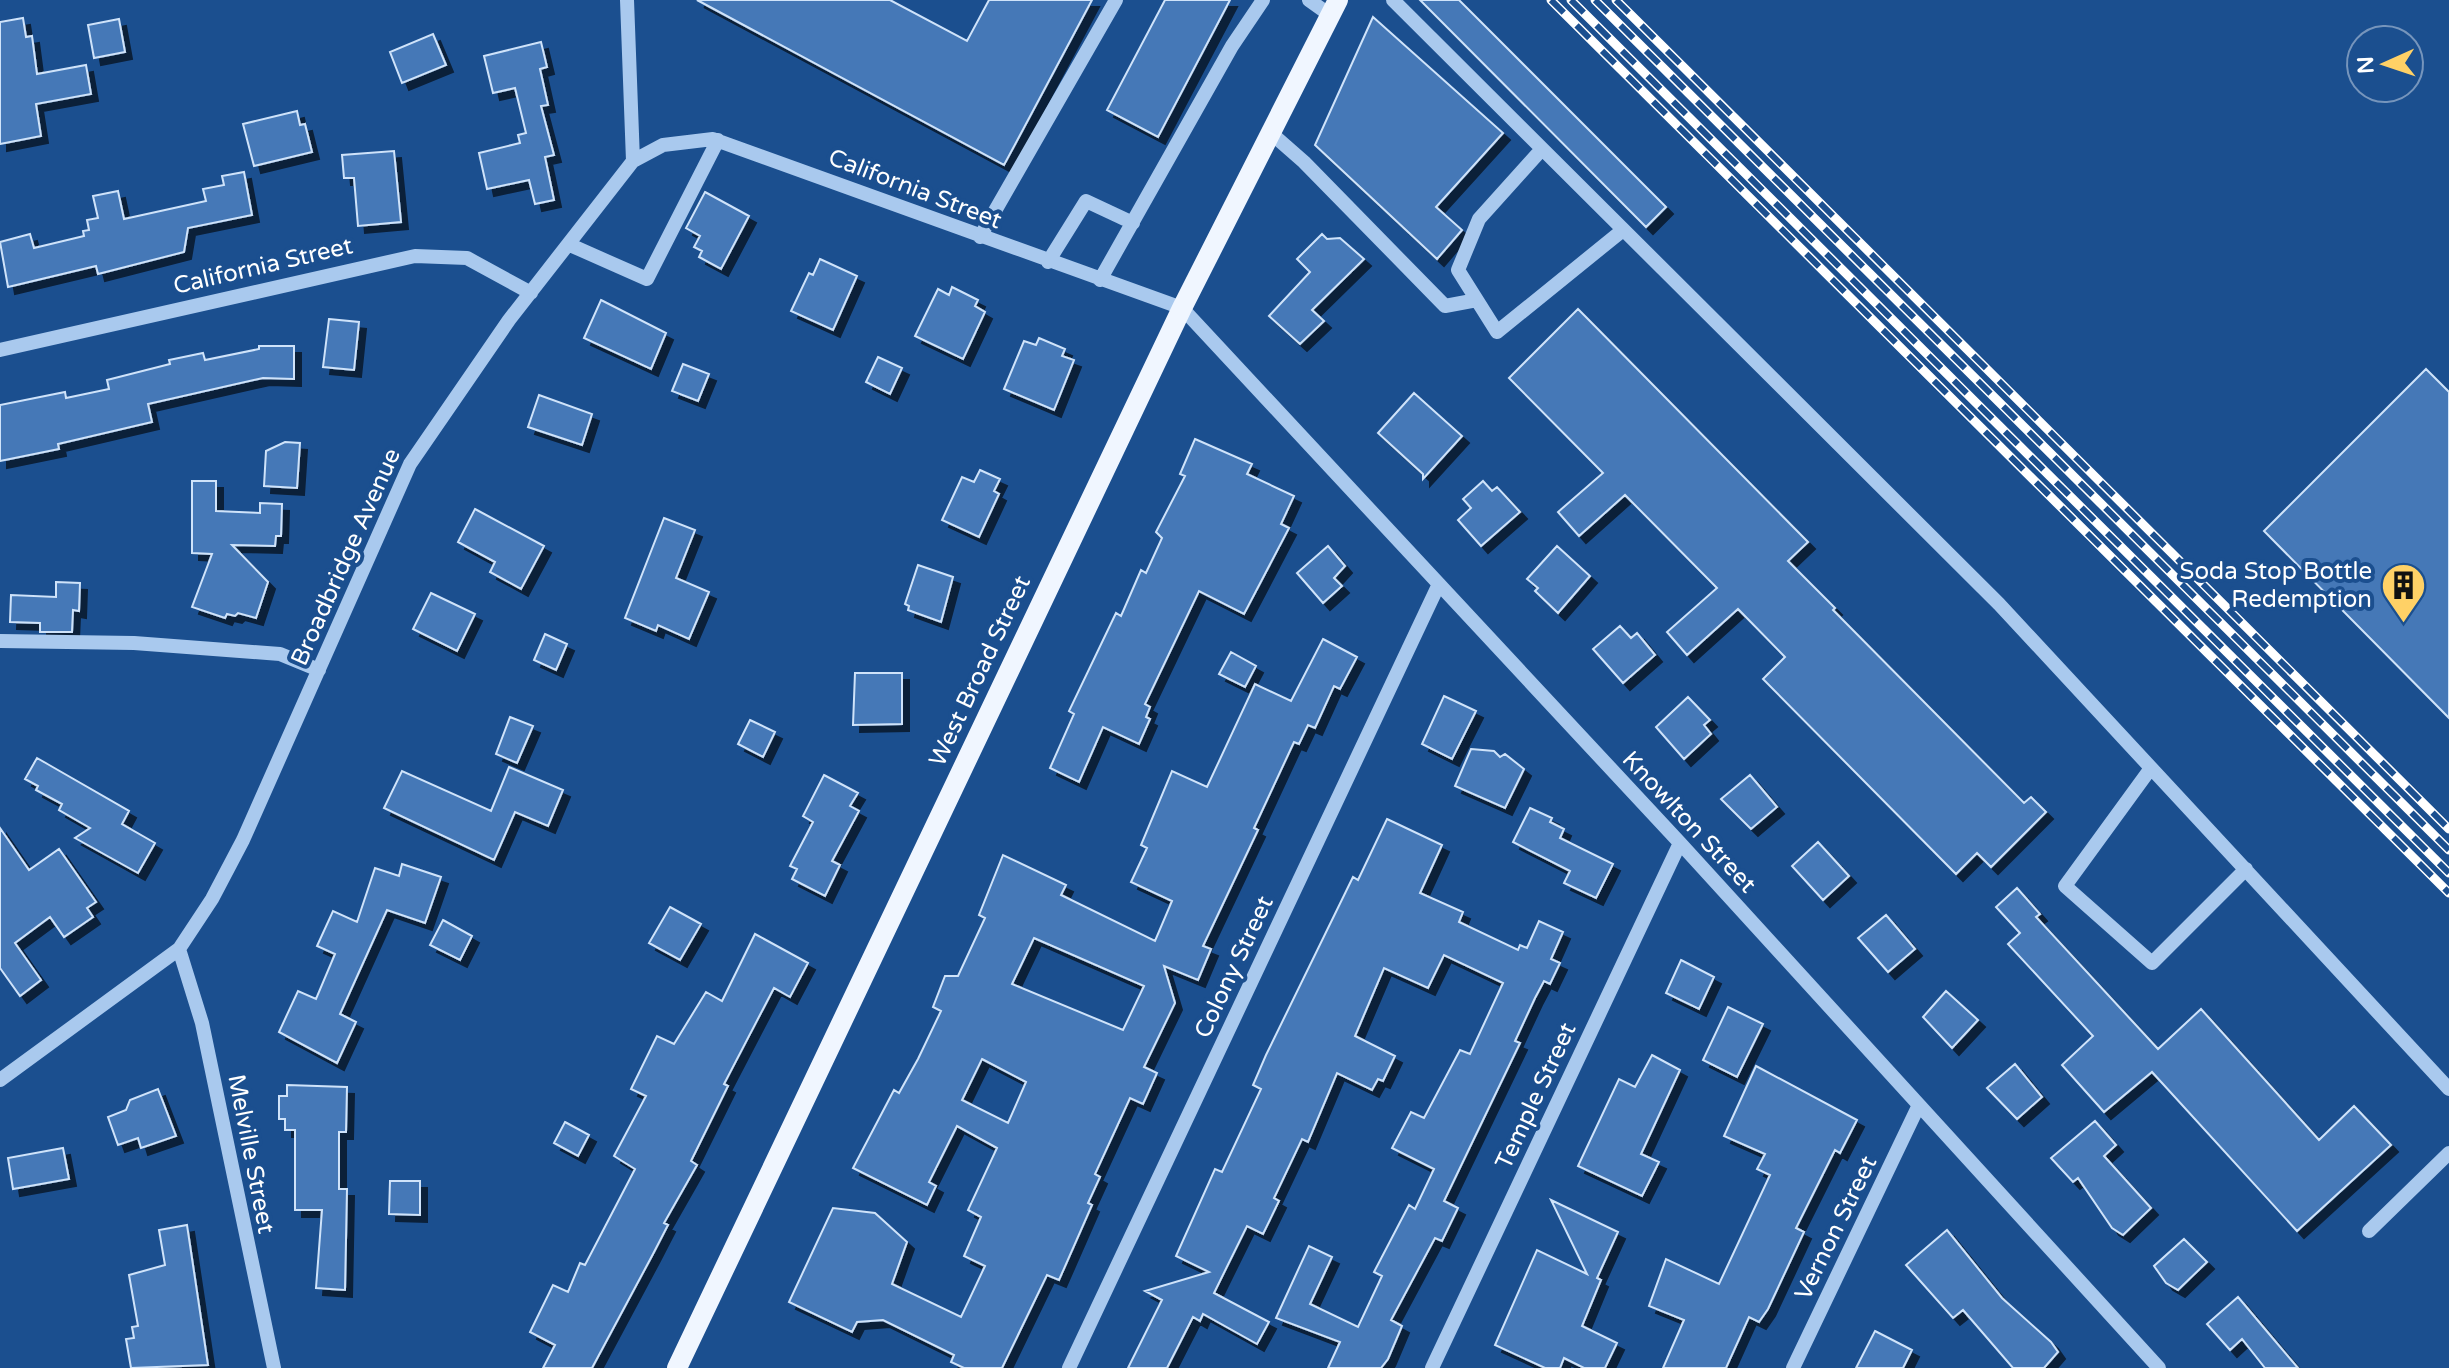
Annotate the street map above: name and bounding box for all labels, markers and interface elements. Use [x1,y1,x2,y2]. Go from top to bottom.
north arrow [2345,24,2425,104]
text: N [2353,55,2379,74]
street label: California Street [824,143,1006,235]
street label: California Street [170,231,356,301]
street label: Broadbridge Avenue [285,444,407,670]
place label: Soda Stop Bottle Redemption [2180,557,2372,614]
building icon: Soda Stop Bottle Redemption [2379,561,2427,624]
street label: West Broad Street [923,571,1037,771]
street label: Knowlton Street [1616,745,1762,899]
street label: Colony Street [1188,891,1280,1043]
street label: Temple Street [1489,1018,1583,1174]
street label: Melville Street [221,1072,281,1236]
street label: Vernon Street [1789,1151,1883,1305]

